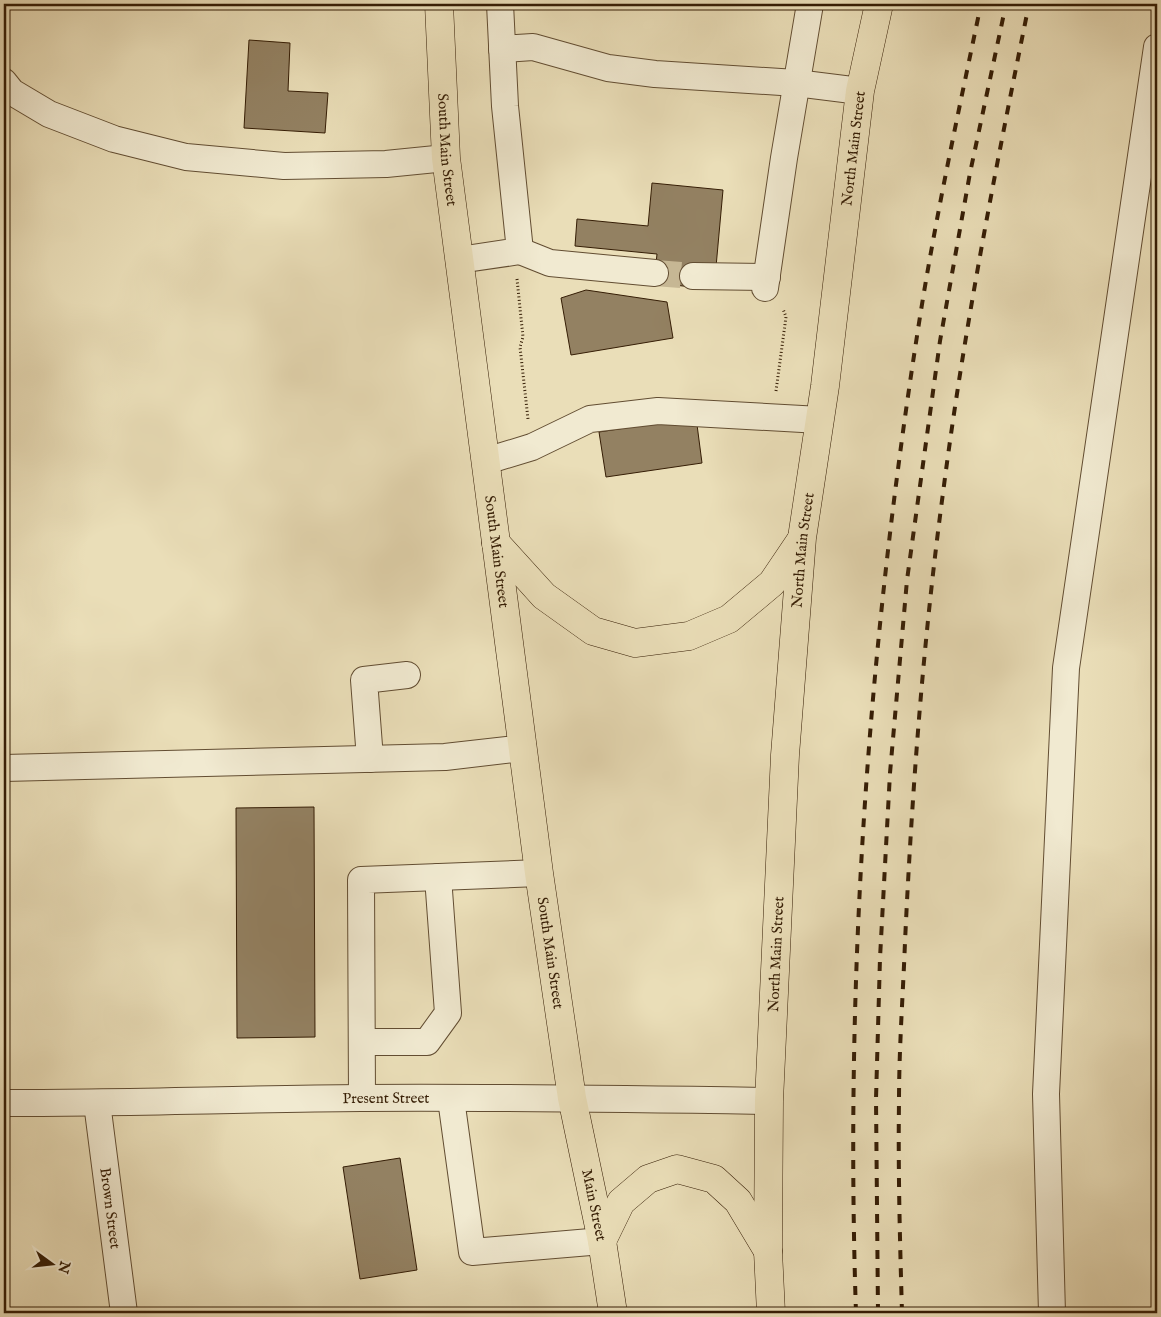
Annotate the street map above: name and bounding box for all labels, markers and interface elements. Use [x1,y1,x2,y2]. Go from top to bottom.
street label: North Main Street [837,90,870,207]
street label: South Main Street [433,93,461,207]
street label: North Main Street [788,491,819,609]
street label: South Main Street [480,494,513,609]
street label: South Main Street [533,896,568,1010]
street label: North Main Street [764,896,788,1013]
street label: Present Street [342,1089,429,1108]
street label: Brown Street [95,1166,125,1250]
street label: Main Street [577,1167,611,1243]
north arrow [28,1240,78,1290]
text: N [53,1258,74,1275]

